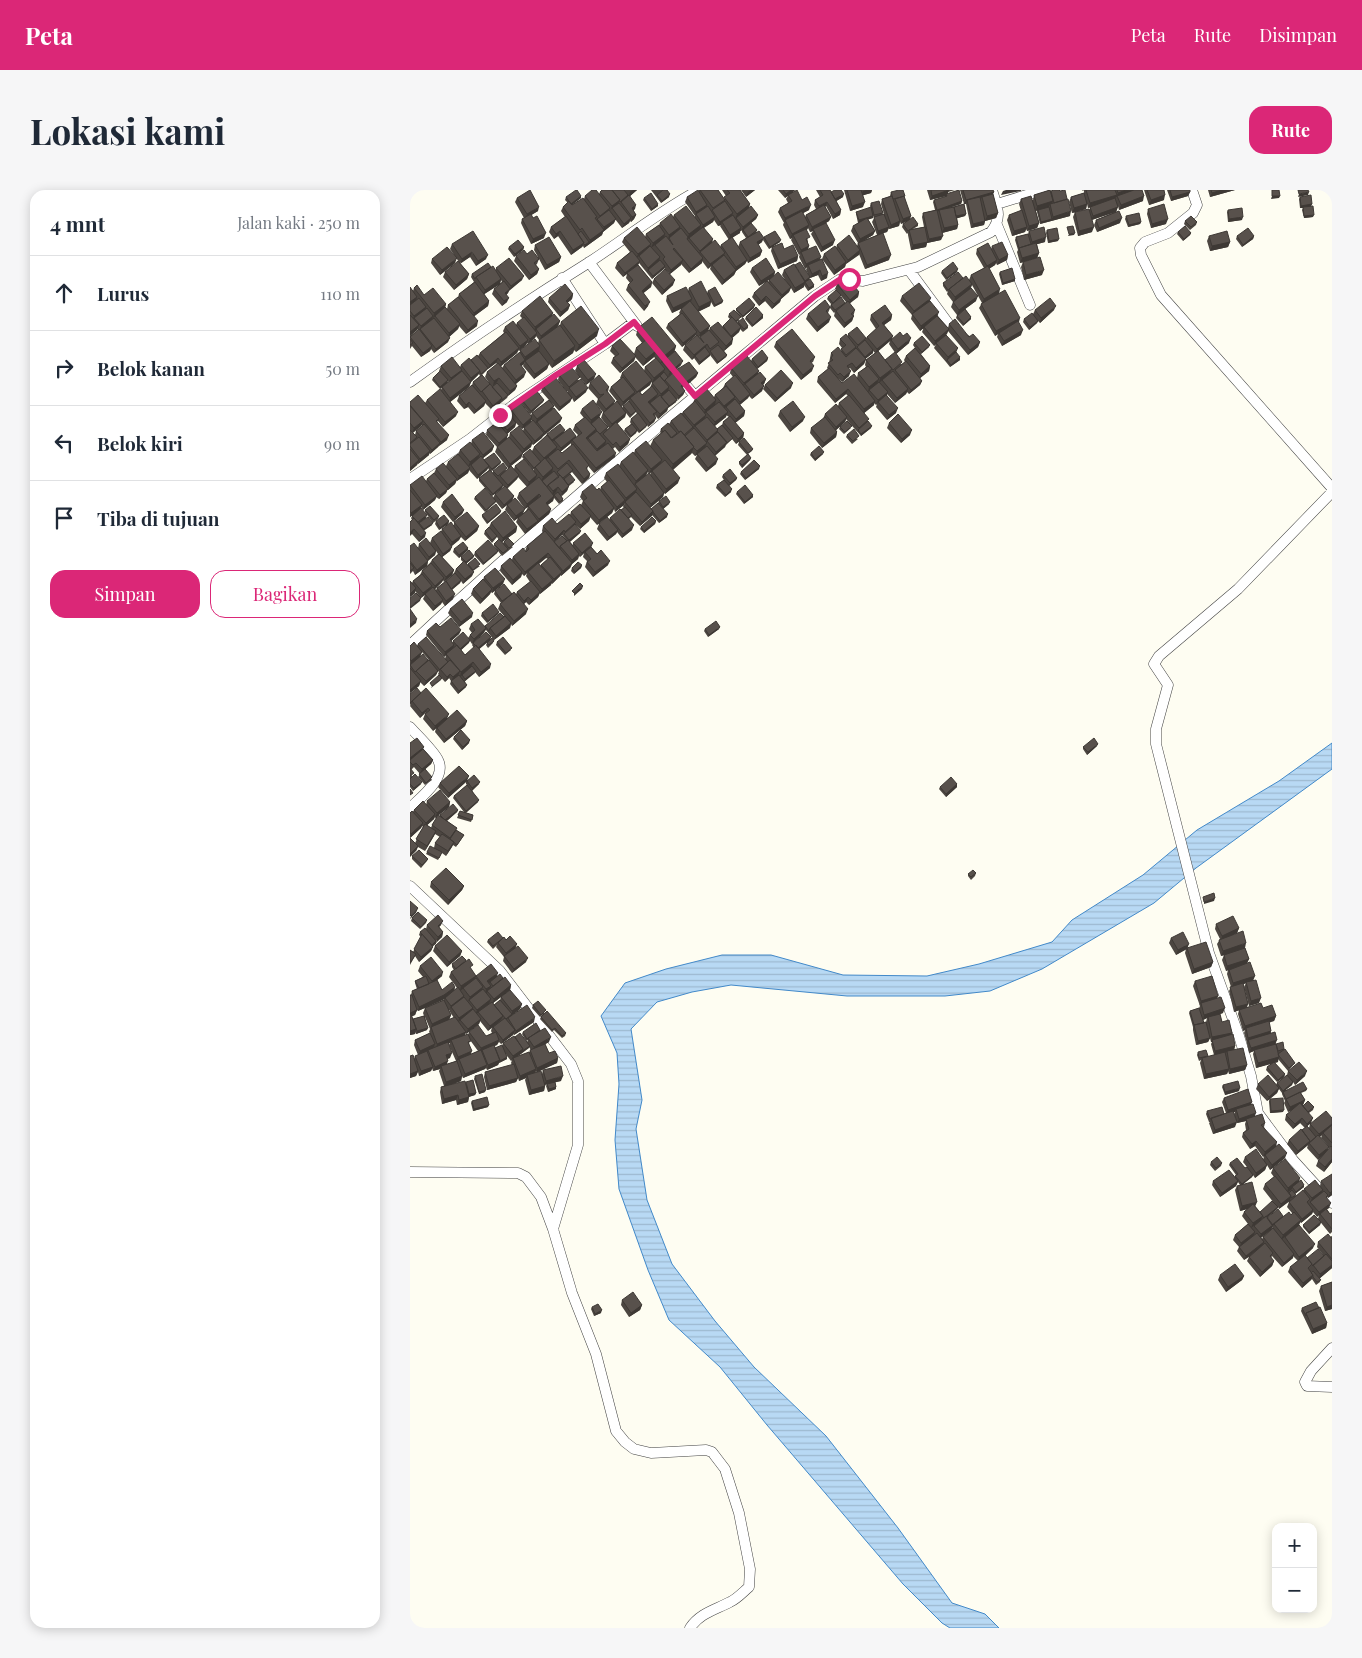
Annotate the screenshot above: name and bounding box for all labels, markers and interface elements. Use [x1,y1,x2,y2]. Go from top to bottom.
text: Peta [25,19,73,51]
text: Peta [1131,23,1166,47]
text: Rute [1194,23,1231,47]
text: Disimpan [1259,23,1337,47]
button: Rute [1249,106,1332,154]
text: Lokasi kami [30,107,225,154]
text: 4 mnt [50,209,105,237]
text: Jalan kaki · 250 m [237,212,360,233]
route start [838,268,861,291]
icon: ahead [50,279,78,307]
text: Lurus [97,280,149,306]
text: 110 m [320,283,360,304]
icon: right [50,354,78,382]
text: Belok kanan [97,355,205,381]
text: 50 m [326,358,360,379]
route end [489,404,512,427]
icon: left [50,429,78,457]
text: Belok kiri [97,430,183,456]
text: 90 m [324,433,360,454]
icon: arrive [50,504,78,532]
text: Tiba di tujuan [97,505,219,531]
button: Simpan [50,570,200,618]
button: Bagikan [210,570,360,618]
map controls [1272,1523,1317,1613]
button: + [1272,1523,1317,1568]
button: − [1272,1568,1317,1613]

